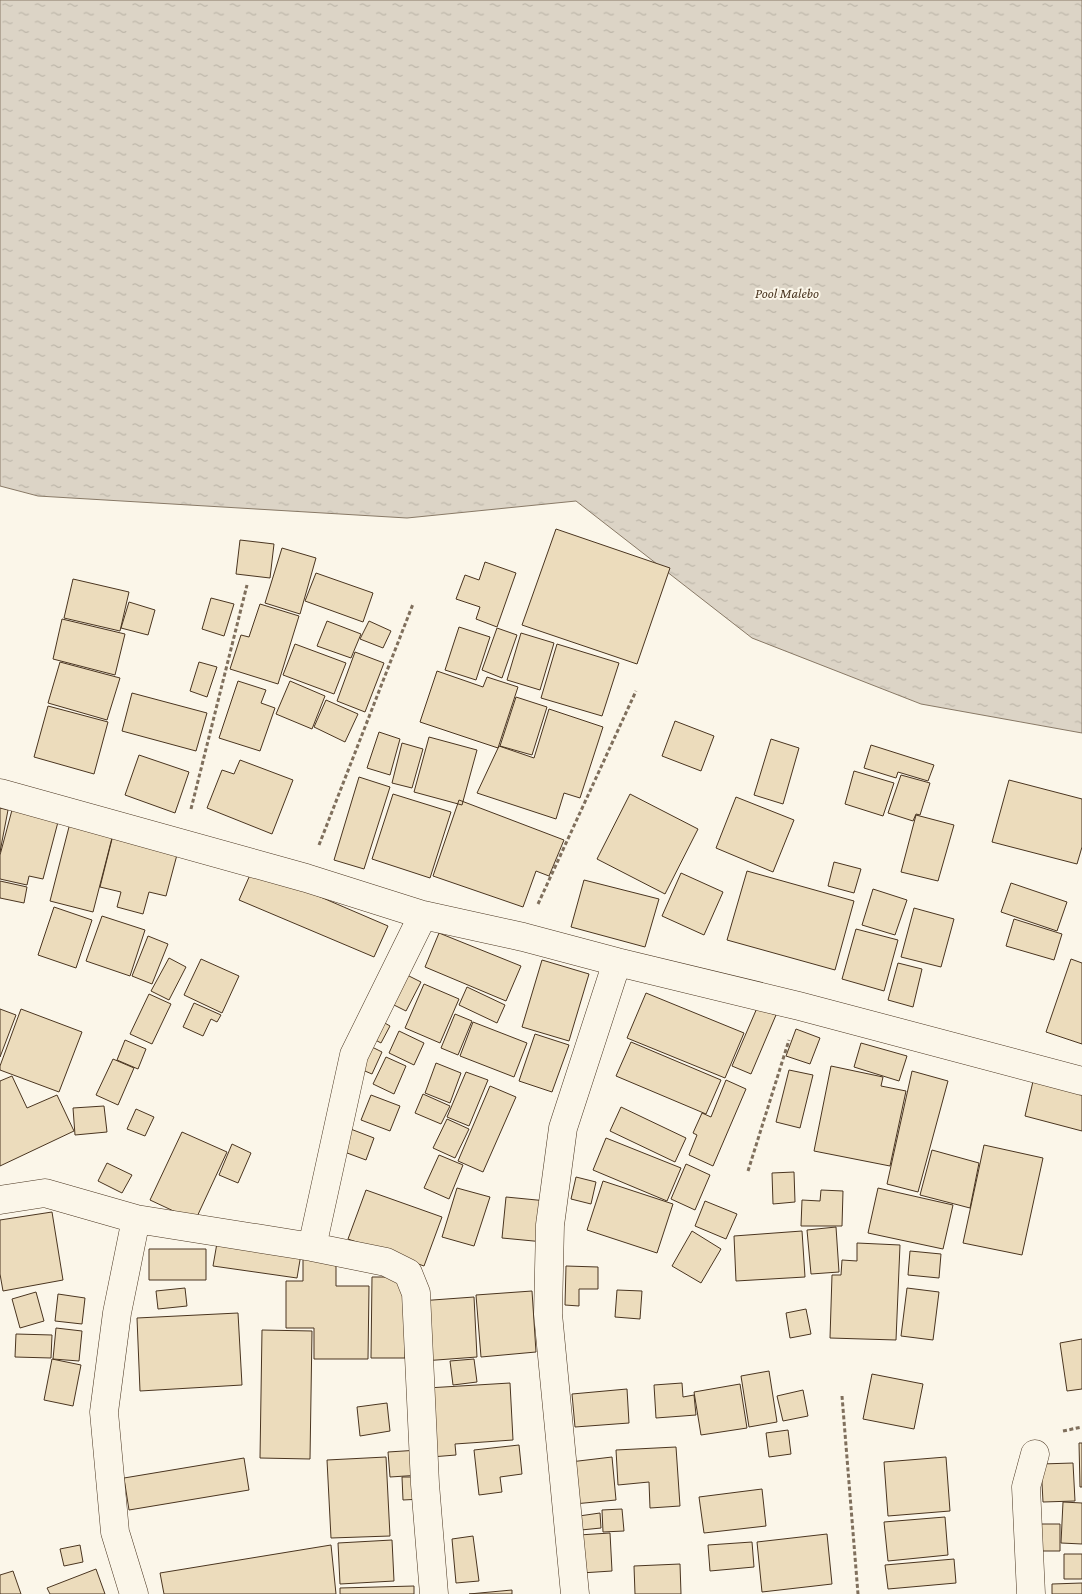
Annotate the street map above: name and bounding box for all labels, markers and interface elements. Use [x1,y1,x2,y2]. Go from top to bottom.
water label: Pool Malebo [755,285,819,301]

